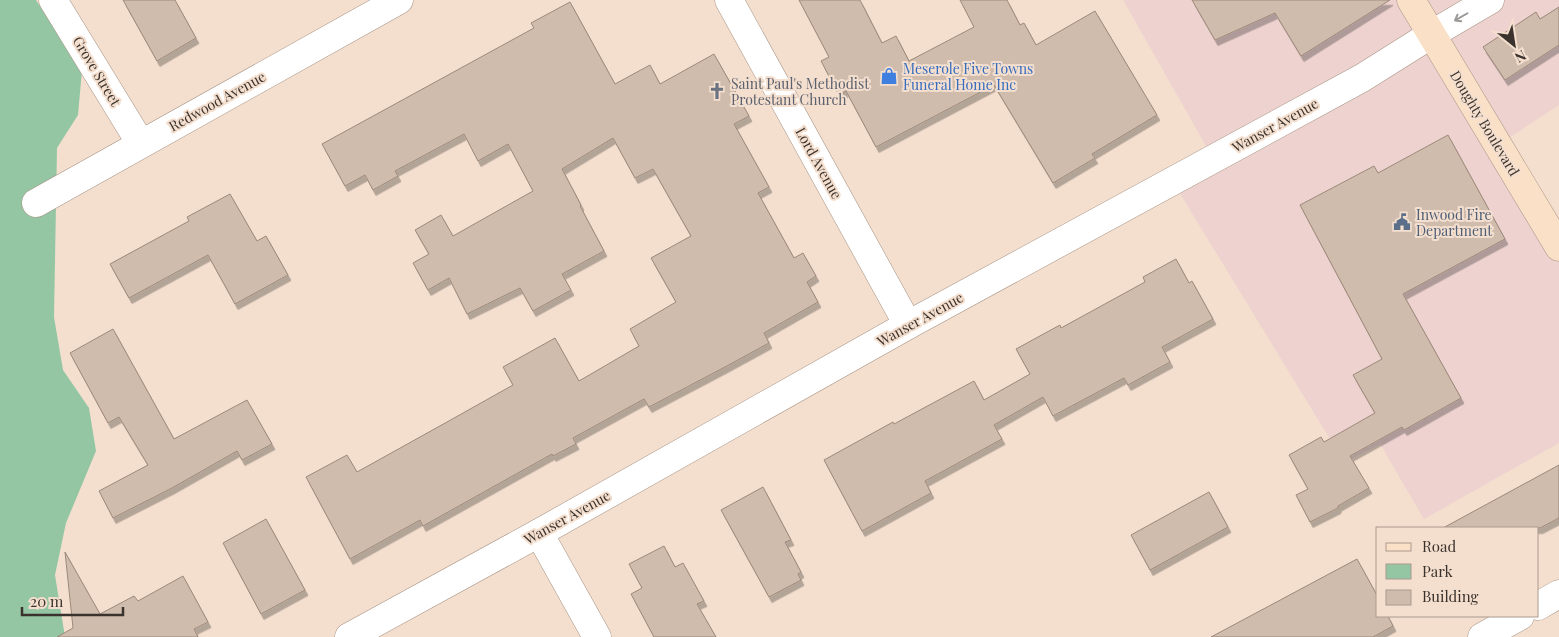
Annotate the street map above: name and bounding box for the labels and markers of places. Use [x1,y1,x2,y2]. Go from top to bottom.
place label: Meserole Five Towns Funeral Home Inc [903,59,1033,94]
shop icon: Meserole Five Towns Funeral Home Inc [879,66,899,86]
place label: Saint Paul's Methodist Protestant Church [731,74,870,109]
church icon: Saint Paul's Methodist Protestant Church [707,81,727,101]
place label: Inwood Fire Department [1416,205,1493,240]
public building icon: Inwood Fire Department [1392,212,1412,232]

